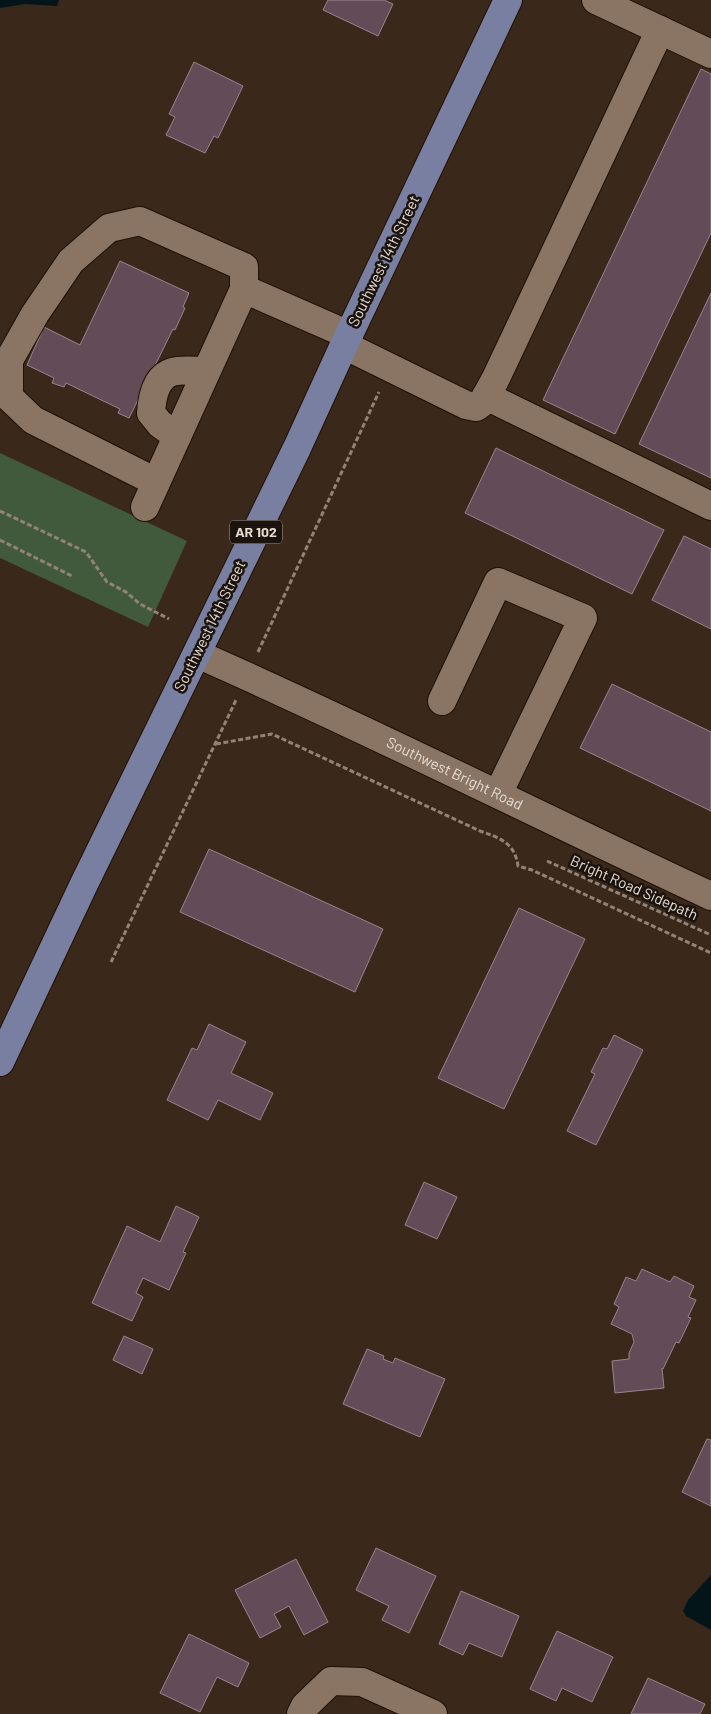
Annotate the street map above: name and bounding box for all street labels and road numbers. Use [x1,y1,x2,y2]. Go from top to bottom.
street label: Southwest 14th Street [344,192,423,329]
road number: AR 102 [230,520,282,544]
street label: Southwest 14th Street [170,557,249,694]
street label: Southwest Bright Road [384,732,526,813]
street label: Bright Road Sidepath [568,851,701,923]

